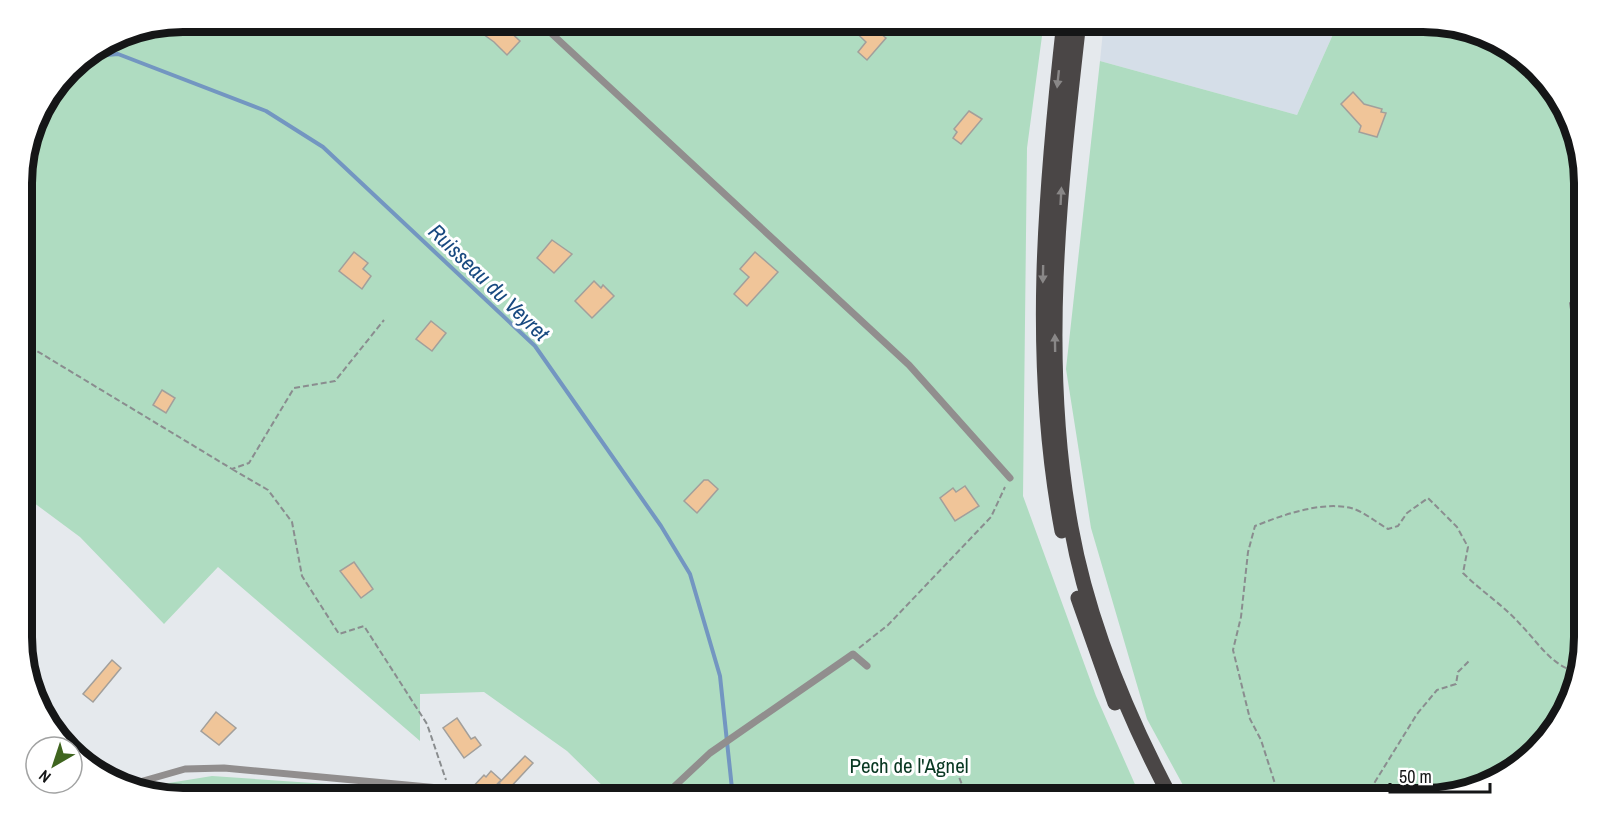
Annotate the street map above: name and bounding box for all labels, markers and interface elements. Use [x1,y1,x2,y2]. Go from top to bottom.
one-way arrow [1053,70,1063,89]
one-way arrow [1056,186,1065,205]
water label: Ruisseau du Veyret [422,217,557,348]
one-way arrow [1038,264,1048,283]
one-way arrow [1050,334,1060,353]
north arrow [24,735,84,795]
park label: Pech de l'Agnel [849,751,969,780]
scale bar [1390,756,1490,794]
text: 50 m [1399,764,1432,789]
text: N [34,765,55,788]

